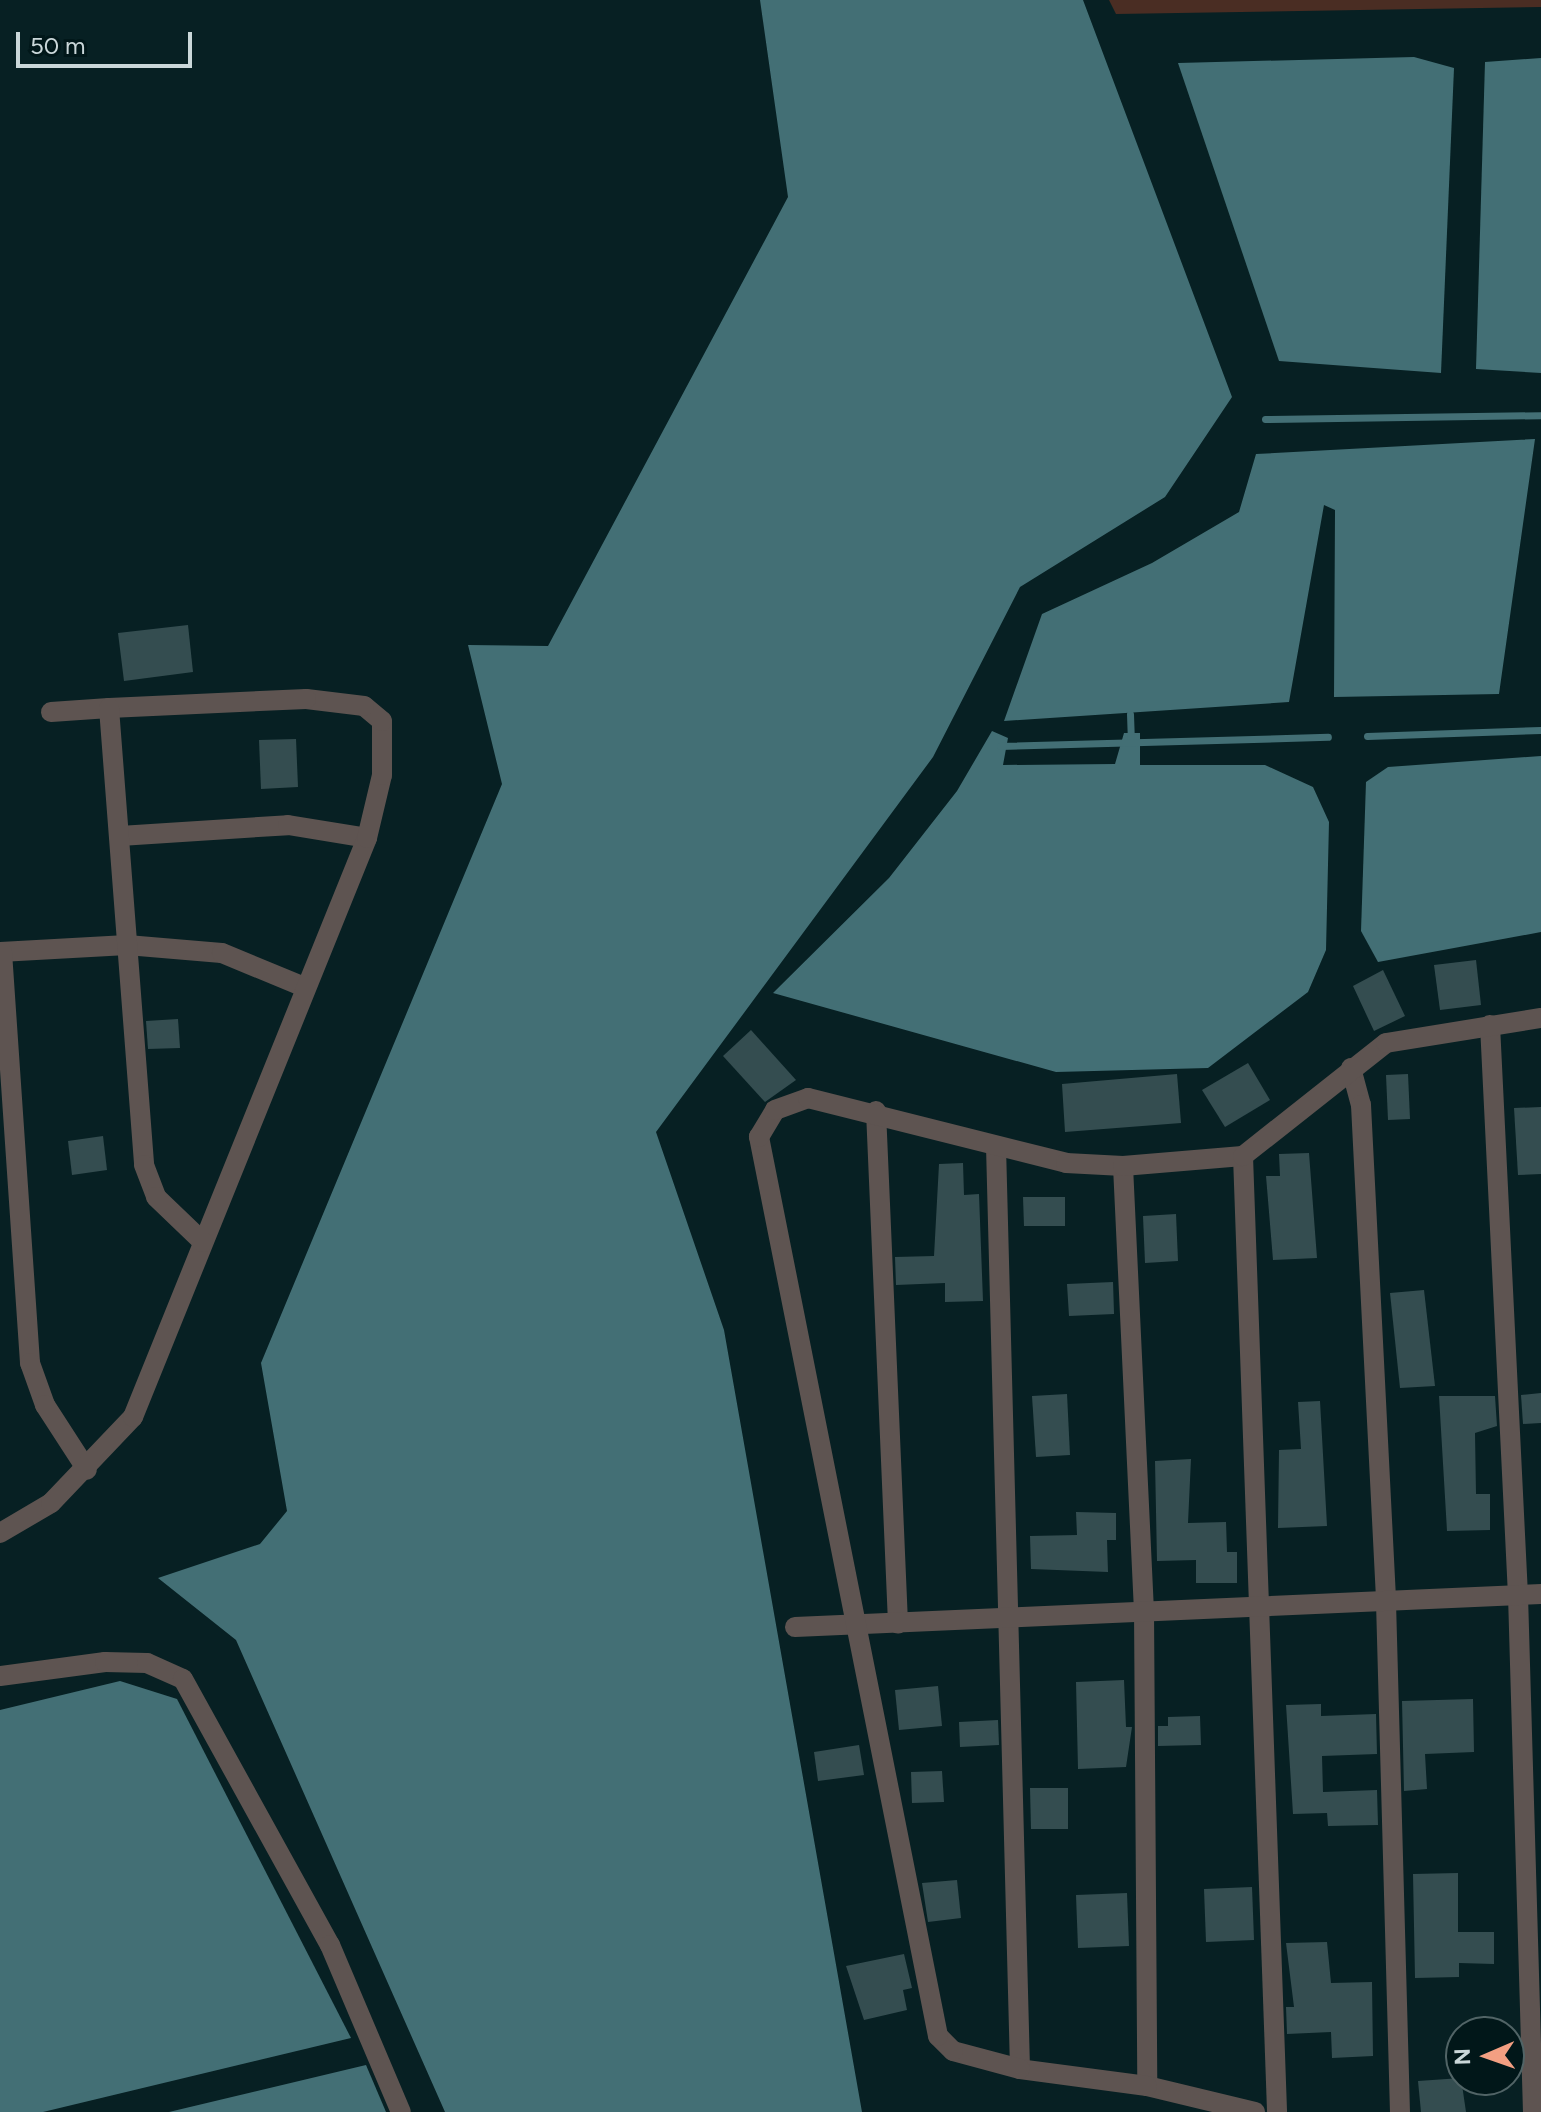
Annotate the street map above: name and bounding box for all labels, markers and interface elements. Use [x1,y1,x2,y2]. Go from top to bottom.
scale bar [20,16,196,66]
text: 50 m [30,31,86,60]
north arrow [1445,2016,1525,2096]
text: N [1449,2048,1476,2066]

